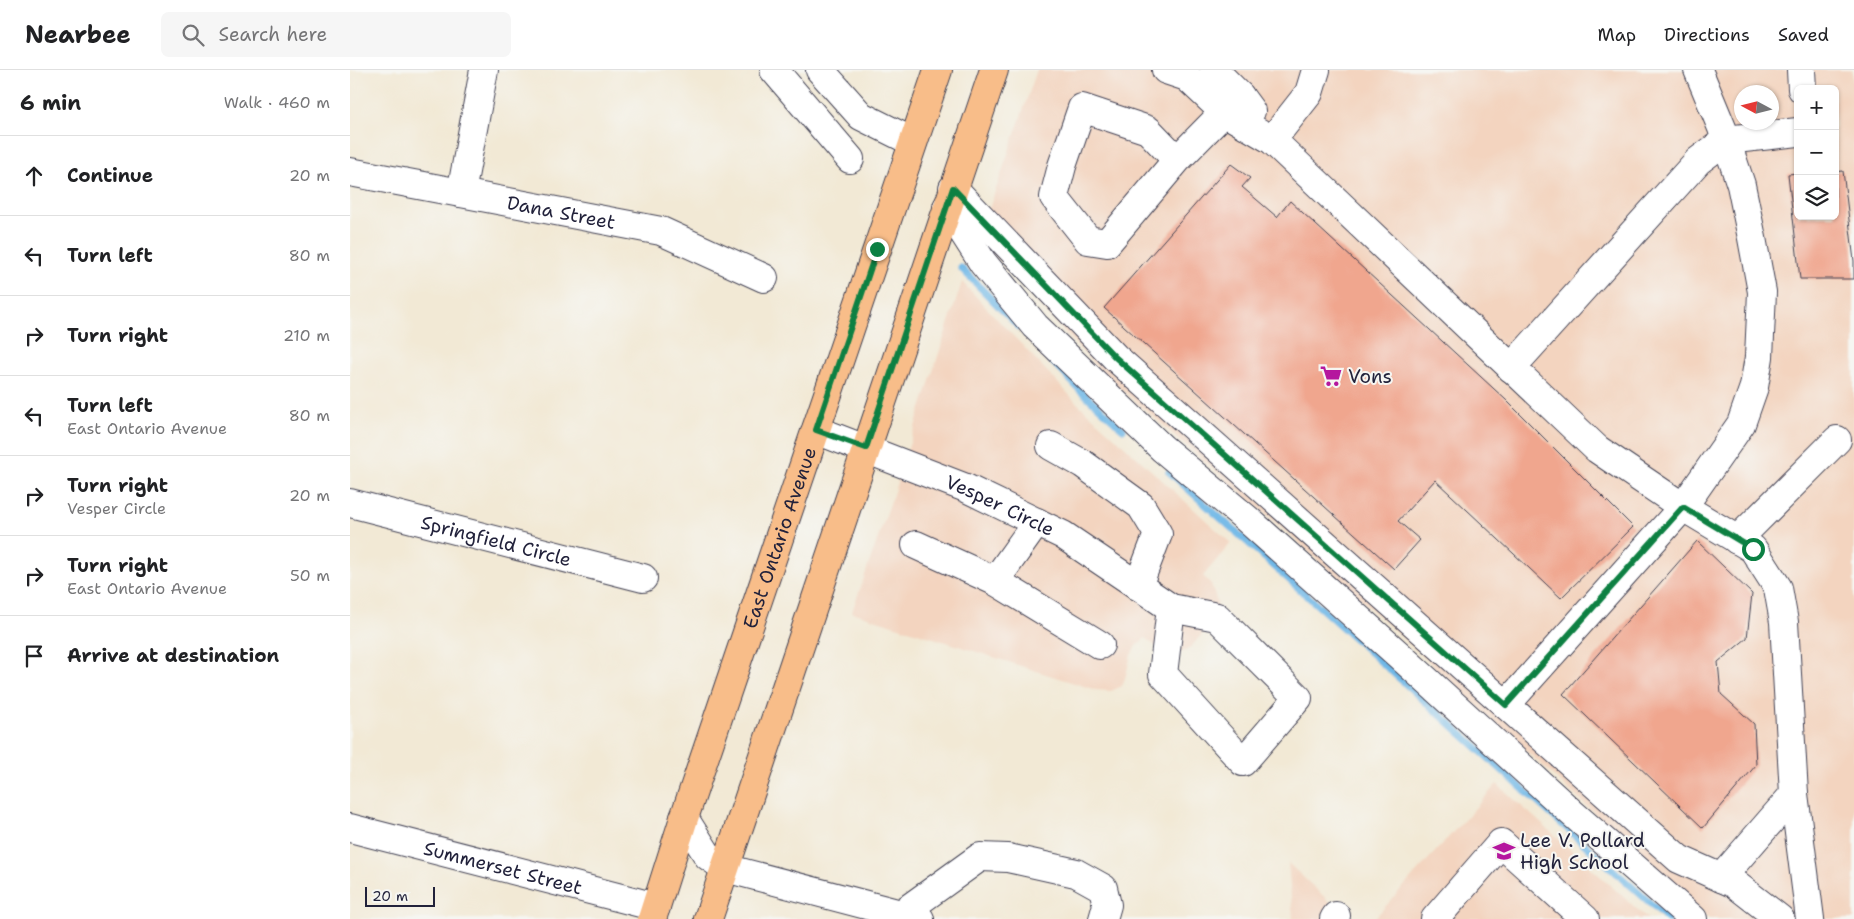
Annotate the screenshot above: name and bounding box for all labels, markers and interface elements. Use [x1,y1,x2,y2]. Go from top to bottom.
search box [161,12,511,57]
text: Nearbee [25,19,131,51]
icon: search [179,21,207,49]
text: Search here [219,22,327,47]
text: Map [1598,23,1636,47]
text: Directions [1664,23,1750,47]
text: Saved [1778,23,1829,47]
north arrow [1734,85,1779,130]
map controls [1794,85,1839,220]
button: + [1794,85,1839,130]
text: 6 min [20,89,81,117]
text: Walk · 460 m [224,92,330,113]
button: − [1794,130,1839,175]
icon: ahead [20,162,48,190]
text: Continue [67,163,153,188]
text: 20 m [289,165,330,186]
button: layers [1794,175,1839,220]
street label: Dana Street [505,190,617,235]
route end [866,238,889,261]
icon: left [20,242,48,270]
text: Turn left [67,243,153,268]
text: 80 m [289,245,330,266]
icon: right [20,322,48,350]
text: Turn right [67,323,168,348]
text: 210 m [283,325,330,346]
supermarket icon: Vons [1318,363,1344,389]
place label: Vons [1348,364,1392,389]
text: Turn left [67,393,153,418]
icon: left [20,402,48,430]
text: 80 m [289,405,330,426]
text: East Ontario Avenue [67,418,227,439]
street label: East Ontario Avenue [737,444,822,632]
street label: Vesper Circle [942,469,1059,542]
text: Turn right [67,473,168,498]
icon: right [20,482,48,510]
text: 20 m [289,485,330,506]
text: Vesper Circle [67,498,166,519]
street label: Springfield Circle [418,509,574,572]
route start [1742,538,1765,561]
text: Turn right [67,553,168,578]
icon: right [20,562,48,590]
text: 50 m [290,565,330,586]
text: East Ontario Avenue [67,578,227,599]
icon: arrive [20,642,48,670]
text: Arrive at destination [67,643,279,668]
place label: Lee V. Pollard High School [1520,828,1645,875]
street label: Summerset Street [421,835,585,900]
school or university icon: Lee V. Pollard High School [1491,838,1517,864]
scale bar [365,884,435,907]
text: 20 m [372,887,408,905]

